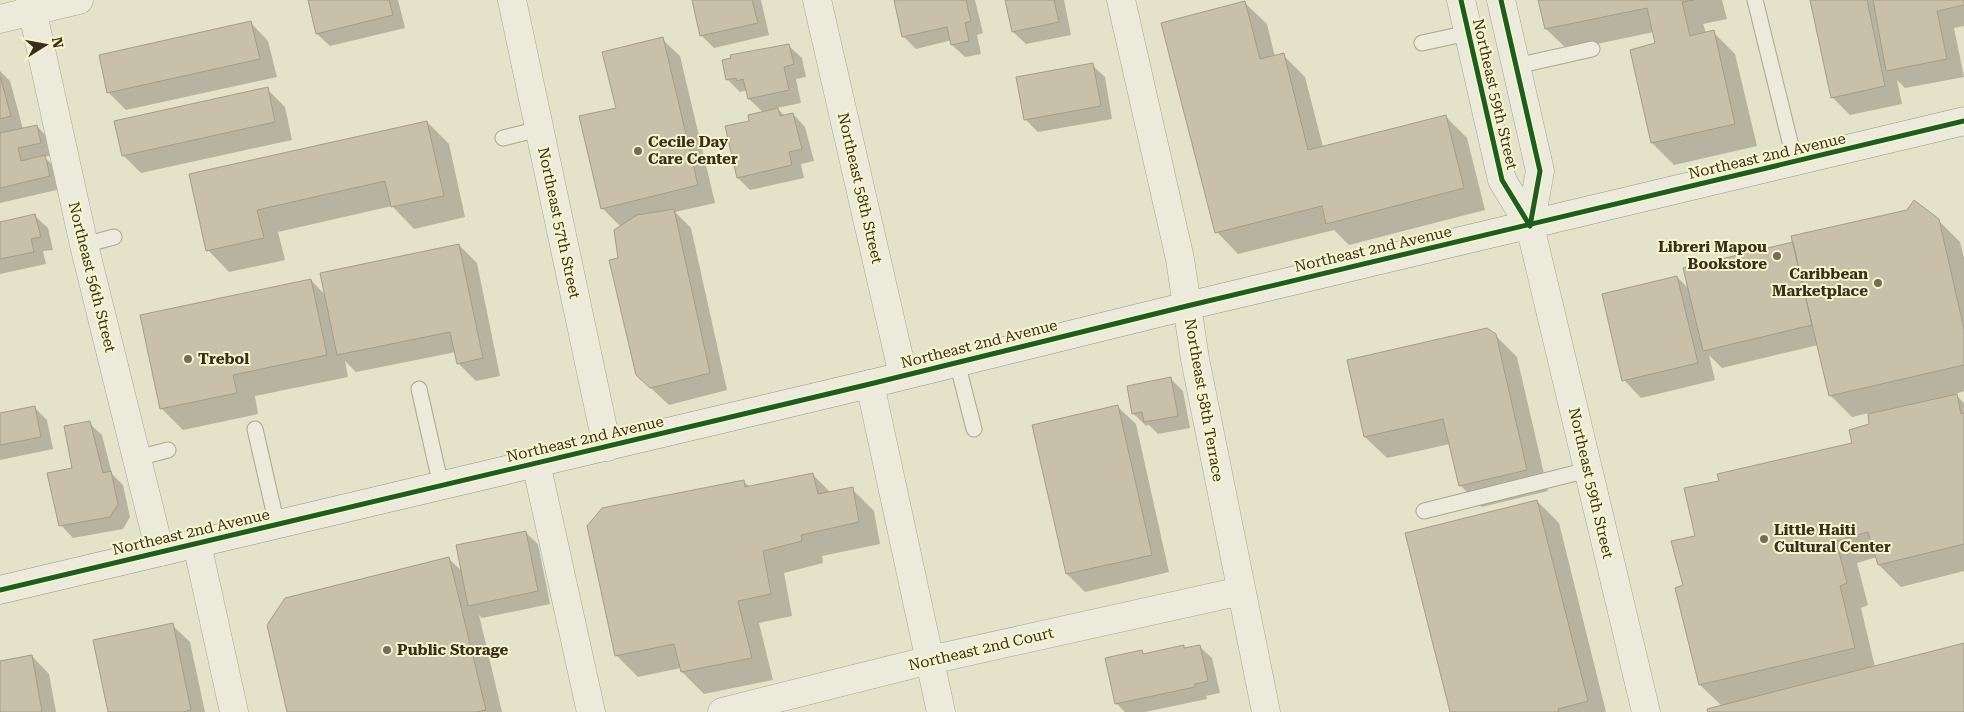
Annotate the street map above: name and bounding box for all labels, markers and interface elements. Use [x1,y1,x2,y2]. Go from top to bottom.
street label: Northeast 59th Street [1469,17,1521,172]
north arrow [20,20,70,70]
text: N [49,36,67,50]
street label: Northeast 58th Street [834,111,886,266]
street label: Northeast 2nd Avenue [1687,129,1847,183]
place label: Cecile Day Care Center [648,133,738,168]
marker: Cecile Day Care Center [632,145,644,157]
street label: Northeast 57th Street [534,146,584,301]
street label: Northeast 56th Street [65,200,120,354]
street label: Northeast 2nd Avenue [1293,222,1453,276]
place label: Libreri Mapou Bookstore [1658,238,1767,273]
marker: Libreri Mapou Bookstore [1771,250,1783,262]
place label: Caribbean Marketplace [1772,265,1868,300]
marker: Caribbean Marketplace [1872,277,1884,289]
street label: Northeast 2nd Avenue [899,316,1059,372]
street label: Northeast 58th Terrace [1181,317,1227,483]
place label: Trebol [198,350,249,368]
marker: Trebol [182,353,194,365]
street label: Northeast 59th Street [1565,406,1617,561]
street label: Northeast 2nd Avenue [505,412,665,466]
street label: Northeast 2nd Avenue [111,505,271,559]
place label: Little Haiti Cultural Center [1774,521,1891,556]
marker: Little Haiti Cultural Center [1758,533,1770,545]
street label: Northeast 2nd Court [907,623,1056,674]
place label: Public Storage [397,641,508,659]
marker: Public Storage [381,644,393,656]

